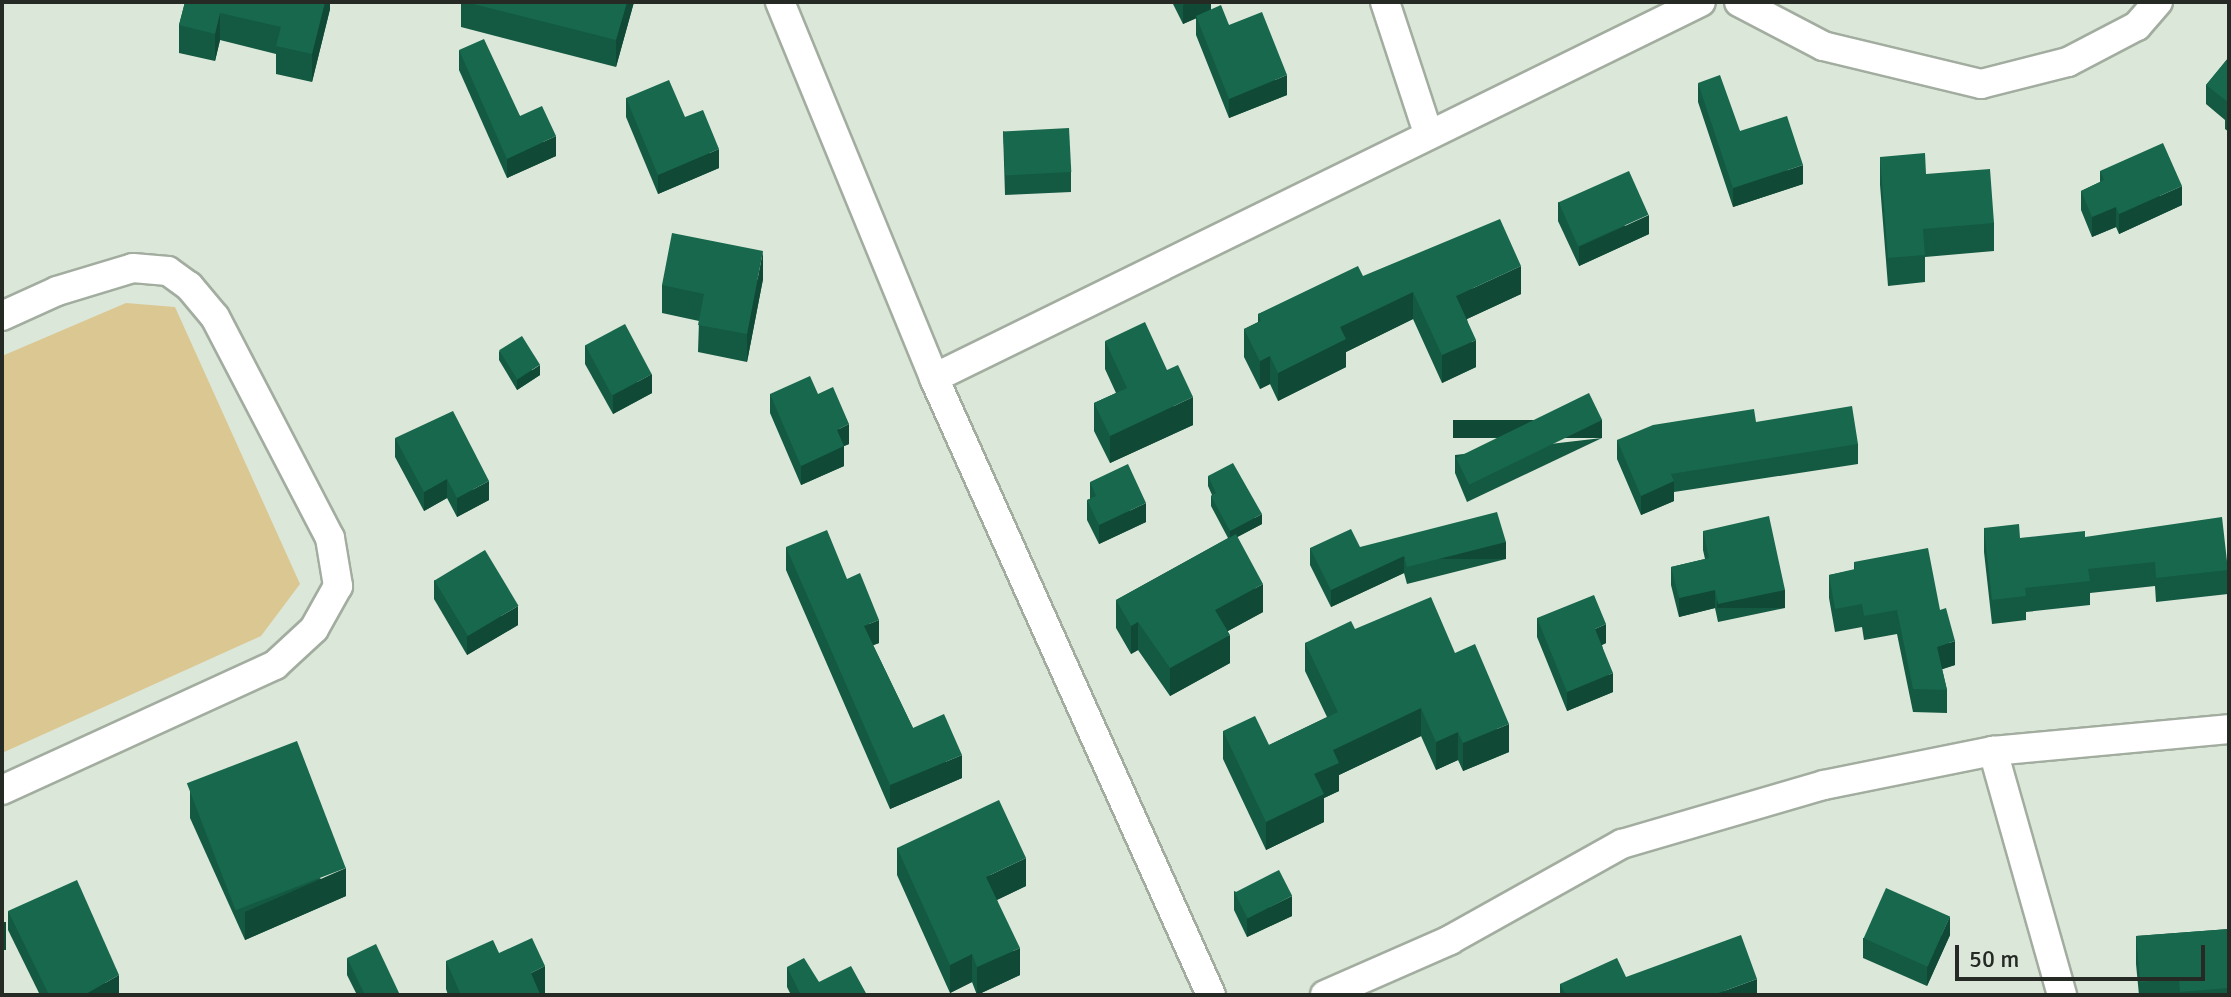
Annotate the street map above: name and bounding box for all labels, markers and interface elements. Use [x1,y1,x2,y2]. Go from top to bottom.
scale bar [1959,929,2209,979]
text: 50 m [1969,944,2019,974]

